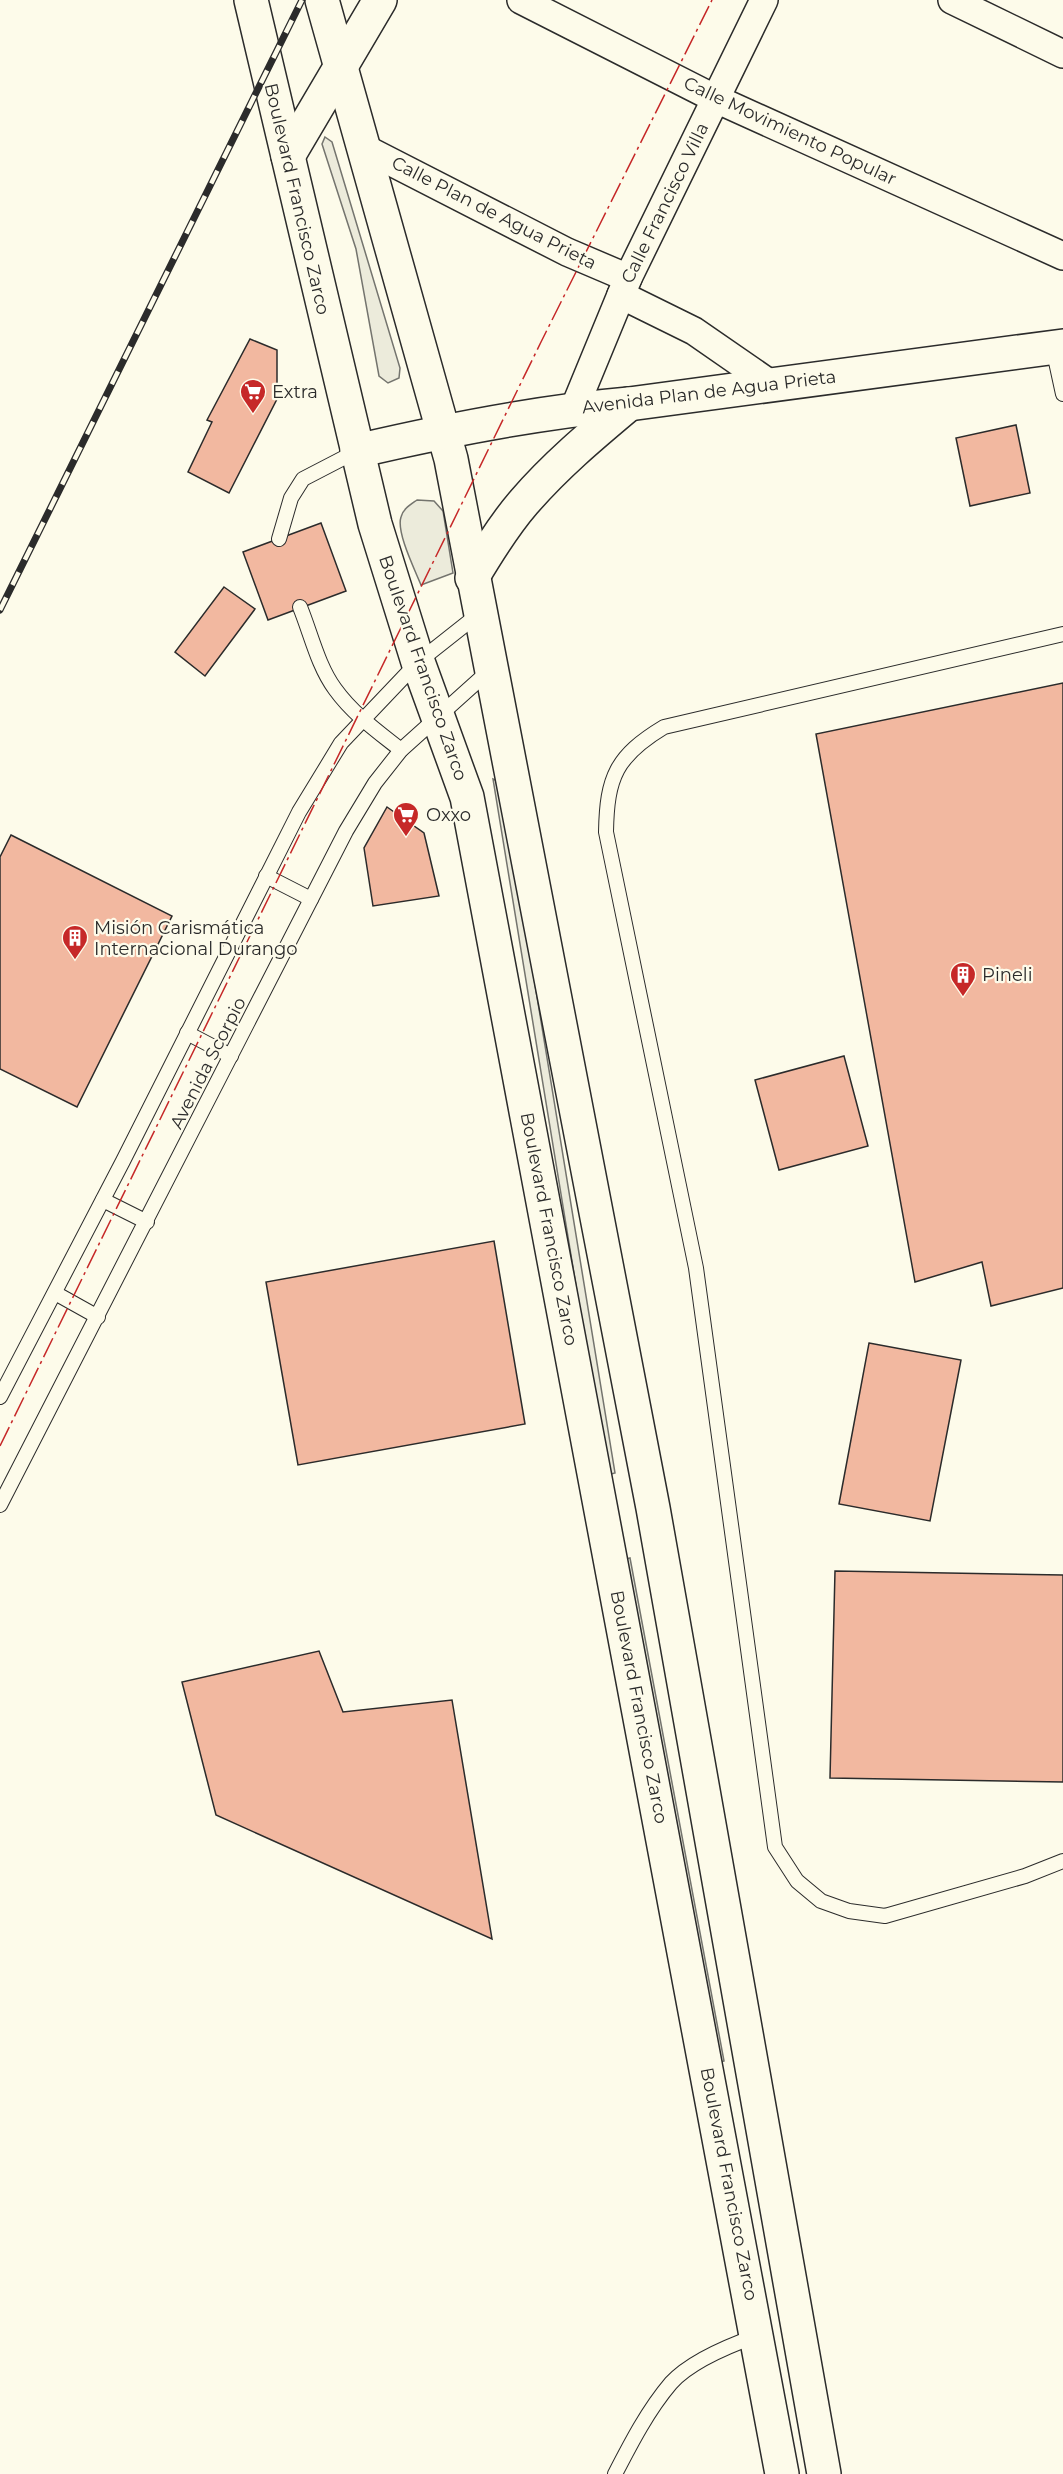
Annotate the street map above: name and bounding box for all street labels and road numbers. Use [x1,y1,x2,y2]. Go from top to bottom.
street label: Calle Movimiento Popular [680,72,900,190]
street label: Boulevard Francisco Zarco [260,81,334,317]
street label: Calle Francisco Villa [617,119,713,287]
street label: Calle Plan de Agua Prieta [388,152,600,274]
street label: Avenida Plan de Agua Prieta [581,365,837,419]
street label: Boulevard Francisco Zarco [374,552,472,784]
street label: Avenida Scorpio [165,993,251,1133]
street label: Boulevard Francisco Zarco [516,1111,582,1347]
street label: Boulevard Francisco Zarco [606,1589,672,1825]
street label: Boulevard Francisco Zarco [696,2066,762,2302]

